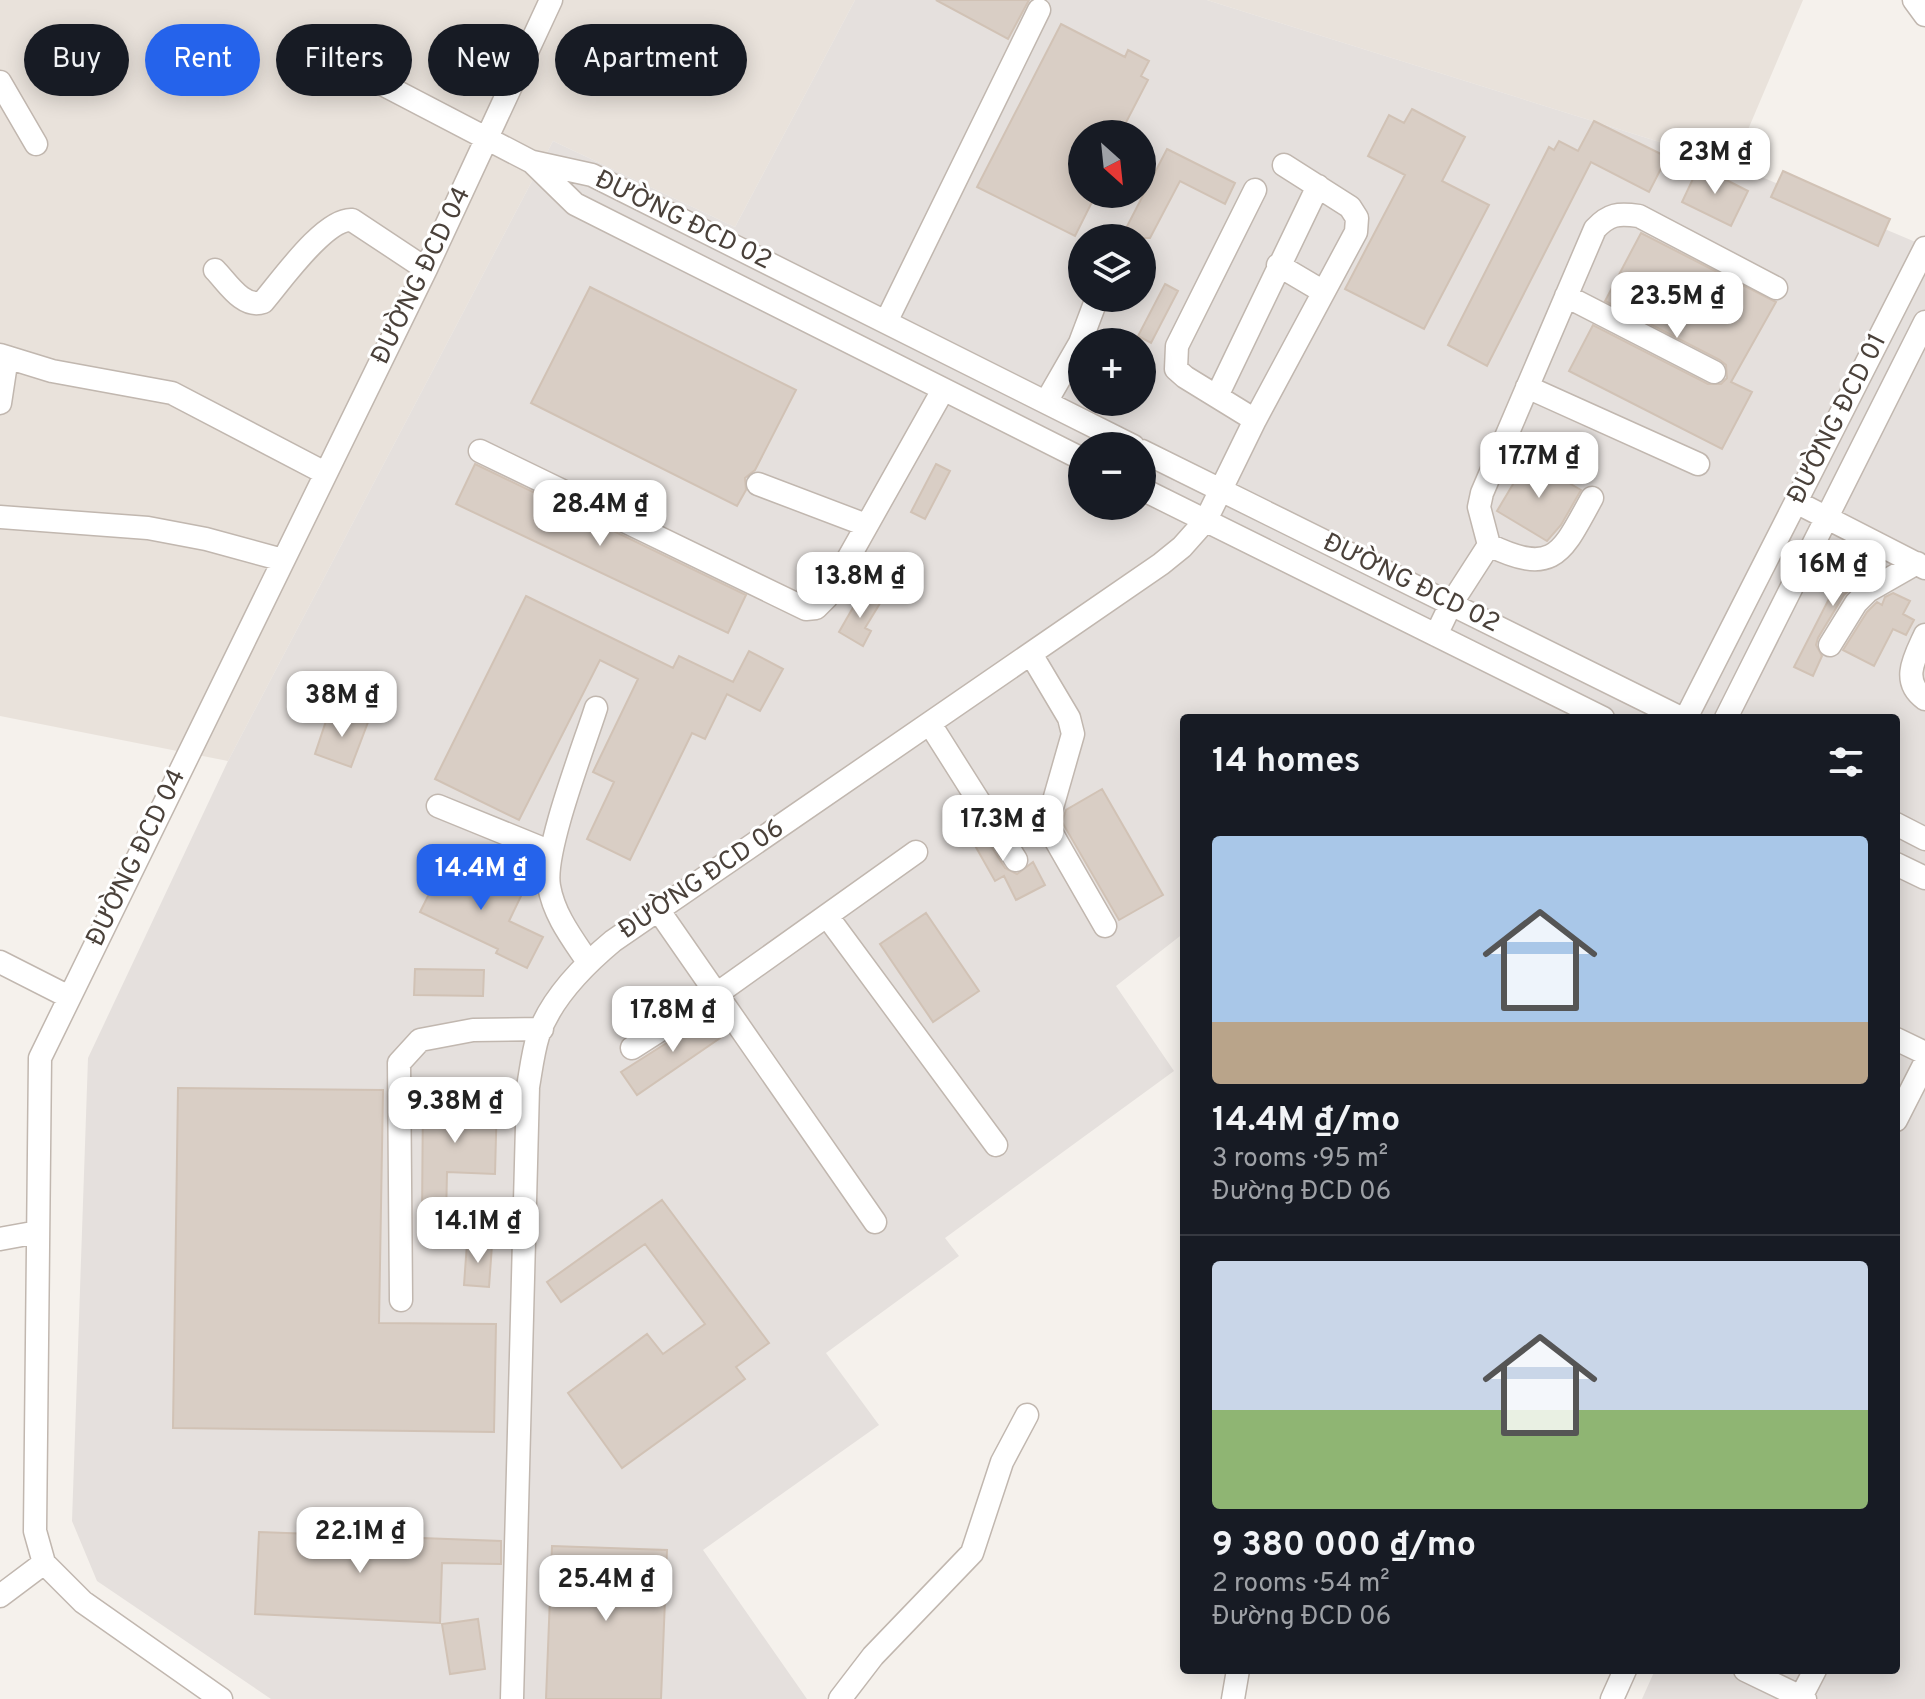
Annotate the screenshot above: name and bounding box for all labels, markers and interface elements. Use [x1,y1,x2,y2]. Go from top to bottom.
chip: Buy [24,24,129,96]
chip: Rent [145,24,260,96]
chip: Filters [276,24,412,96]
chip: New [428,24,539,96]
chip: Apartment [555,24,747,96]
north arrow [1068,120,1156,208]
map controls [1068,120,1156,520]
pin: 23M ₫ [1659,128,1771,196]
text: 23M ₫ [1678,137,1752,170]
street label: ĐƯỜNG ĐCD 02 [589,162,778,278]
street label: ĐƯỜNG ĐCD 04 [363,181,479,370]
button: layers [1068,224,1156,312]
pin: 23.5M ₫ [1603,272,1751,340]
text: 23.5M ₫ [1629,281,1725,314]
street label: ĐƯỜNG ĐCD 01 [1779,327,1895,510]
button: + [1068,328,1156,416]
button: − [1068,432,1156,520]
pin: 17.7M ₫ [1465,432,1613,500]
text: 17.7M ₫ [1498,441,1580,474]
pin: 28.4M ₫ [526,480,674,548]
text: 28.4M ₫ [551,489,649,522]
street label: ĐƯỜNG ĐCD 02 [1317,525,1506,641]
pin: 16M ₫ [1777,540,1889,608]
text: 16M ₫ [1799,549,1867,582]
pin: 13.8M ₫ [786,552,934,620]
text: 13.8M ₫ [815,561,905,594]
pin: 38M ₫ [286,671,398,739]
text: 38M ₫ [305,680,379,713]
icon: filters [1824,740,1868,784]
text: 14 homes [1212,741,1361,784]
street label: ĐƯỜNG ĐCD 04 [78,763,194,952]
pin: 17.3M ₫ [929,795,1077,863]
text: 17.3M ₫ [960,804,1046,837]
street label: ĐƯỜNG ĐCD 06 [612,811,791,948]
pin: 14.4M ₫ [407,844,555,912]
text: 14.4M ₫ [435,853,527,886]
icon: home [1468,888,1612,1032]
pin: 17.8M ₫ [599,986,747,1054]
text: 17.8M ₫ [630,995,716,1028]
pin: 9.38M ₫ [381,1077,529,1145]
text: 9.38M ₫ [407,1086,503,1119]
text: 14.4M ₫/mo [1212,1100,1400,1143]
text: 3 rooms · 95 m² [1212,1143,1388,1176]
text: Đường ĐCD 06 [1212,1176,1391,1209]
pin: 14.1M ₫ [404,1197,552,1265]
text: 14.1M ₫ [435,1206,521,1239]
icon: home [1468,1313,1612,1457]
pin: 22.1M ₫ [286,1507,434,1575]
text: 22.1M ₫ [314,1516,406,1549]
text: 9 380 000 ₫/mo [1212,1525,1476,1568]
pin: 25.4M ₫ [532,1555,680,1623]
text: 25.4M ₫ [557,1564,655,1597]
text: 2 rooms · 54 m² [1212,1568,1390,1601]
text: Đường ĐCD 06 [1212,1601,1391,1634]

